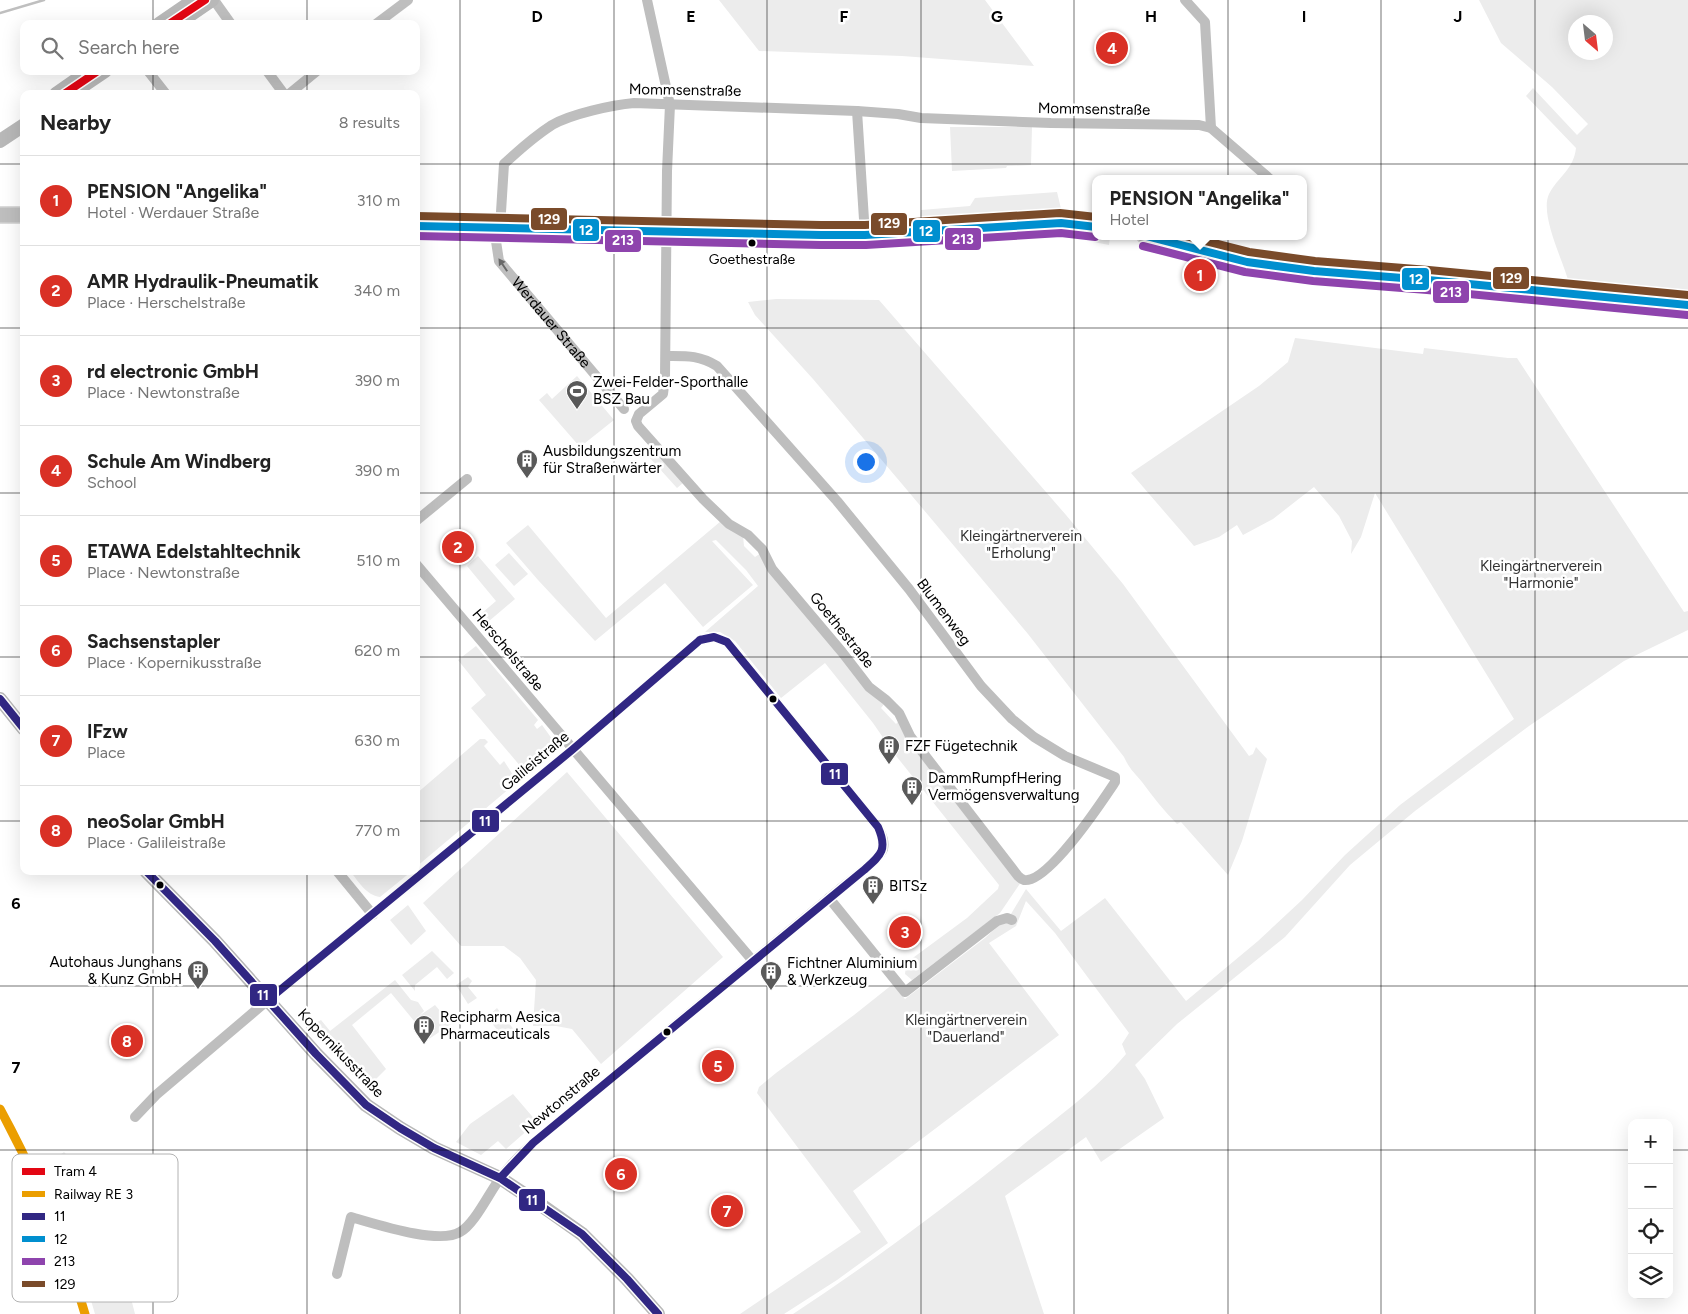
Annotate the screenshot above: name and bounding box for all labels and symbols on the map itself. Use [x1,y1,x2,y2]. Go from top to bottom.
text: D [531,7,543,26]
text: E [686,7,696,26]
text: F [840,7,849,26]
text: G [991,7,1003,26]
text: H [1145,7,1157,26]
text: I [1302,7,1306,26]
text: J [1454,7,1462,26]
north arrow [1568,15,1613,60]
pin: 4 [1096,29,1128,67]
street label: Mommsenstraße [629,80,741,100]
street label: Mommsenstraße [1038,99,1150,119]
line badge: 129 [530,207,568,231]
text: 129 [538,211,560,228]
line badge: 129 [870,212,908,236]
text: 129 [878,215,900,232]
line badge: 12 [572,218,600,242]
line badge: 12 [912,219,941,243]
text: 12 [579,222,593,239]
text: 12 [919,223,933,240]
line badge: 213 [944,227,982,251]
line badge: 213 [604,229,642,253]
text: 213 [952,231,974,248]
text: 213 [612,232,634,249]
marker: Goethestraße [747,238,757,248]
place label: Goethestraße [709,251,796,268]
pin: 1 [1184,256,1216,294]
one-way arrow [498,258,507,272]
line badge: 129 [1492,266,1530,290]
line badge: 12 [1401,267,1430,291]
text: 129 [1500,270,1522,287]
text: 12 [1409,271,1423,288]
street label: Werdauer Straße [508,274,594,372]
line badge: 213 [1432,280,1470,304]
text: 213 [1440,284,1462,301]
place label: Zwei-Felder-Sporthalle BSZ Bau [593,373,748,408]
sports icon: Zwei-Felder-Sporthalle BSZ Bau [565,379,589,410]
place label: Ausbildungszentrum für Straßenwärter [543,442,681,477]
building icon: Ausbildungszentrum für Straßenwärter [515,448,539,479]
your location [853,449,879,475]
park label: Kleingärtnerverein "Erholung" [960,527,1082,562]
pin: 2 [442,528,474,566]
park label: Kleingärtnerverein "Harmonie" [1480,557,1602,592]
street label: Blumenweg [913,575,975,649]
street label: Goethestraße [806,588,878,672]
street label: Herschelstraße [468,605,548,695]
unlabelled marker [768,694,778,704]
street label: Galileistraße [497,727,573,795]
building icon: FZF Fügetechnik [877,734,901,765]
place label: FZF Fügetechnik [905,737,1018,755]
line badge: 11 [820,762,849,786]
text: 11 [829,766,841,783]
place label: DammRumpfHering Vermögensverwaltung [928,769,1080,804]
building icon: DammRumpfHering Vermögensverwaltung [900,775,924,806]
line badge: 11 [471,809,500,833]
text: 11 [479,813,491,830]
building icon: BITSz [861,874,885,905]
place label: BITSz [889,877,927,895]
unlabelled marker [155,880,165,890]
text: 6 [11,894,21,913]
pin: 3 [889,913,921,951]
place label: Autohaus Junghans & Kunz GmbH [49,953,182,988]
place label: Fichtner Aluminium & Werkzeug [787,954,917,989]
building icon: Autohaus Junghans & Kunz GmbH [186,959,210,990]
building icon: Fichtner Aluminium & Werkzeug [759,960,783,991]
line badge: 11 [249,983,278,1007]
text: 11 [257,987,269,1004]
street label: Kopernikusstraße [294,1005,388,1101]
place label: Recipharm Aesica Pharmaceuticals [440,1008,560,1043]
park label: Kleingärtnerverein "Dauerland" [905,1011,1027,1046]
building icon: Recipharm Aesica Pharmaceuticals [412,1014,436,1045]
pin: 8 [111,1022,143,1060]
unlabelled marker [662,1027,672,1037]
pin: 5 [702,1047,734,1085]
text: 7 [12,1058,21,1077]
street label: Newtonstraße [518,1062,604,1138]
legend [12,1154,178,1302]
pin: 6 [605,1155,637,1193]
text: Tram 4 [54,1163,97,1180]
text: Railway RE 3 [54,1186,133,1203]
line badge: 11 [518,1188,546,1212]
text: 11 [526,1192,538,1209]
pin: 7 [711,1192,743,1230]
text: 11 [54,1208,66,1225]
text: 12 [54,1231,68,1248]
text: 213 [54,1253,75,1270]
text: 129 [54,1276,76,1293]

